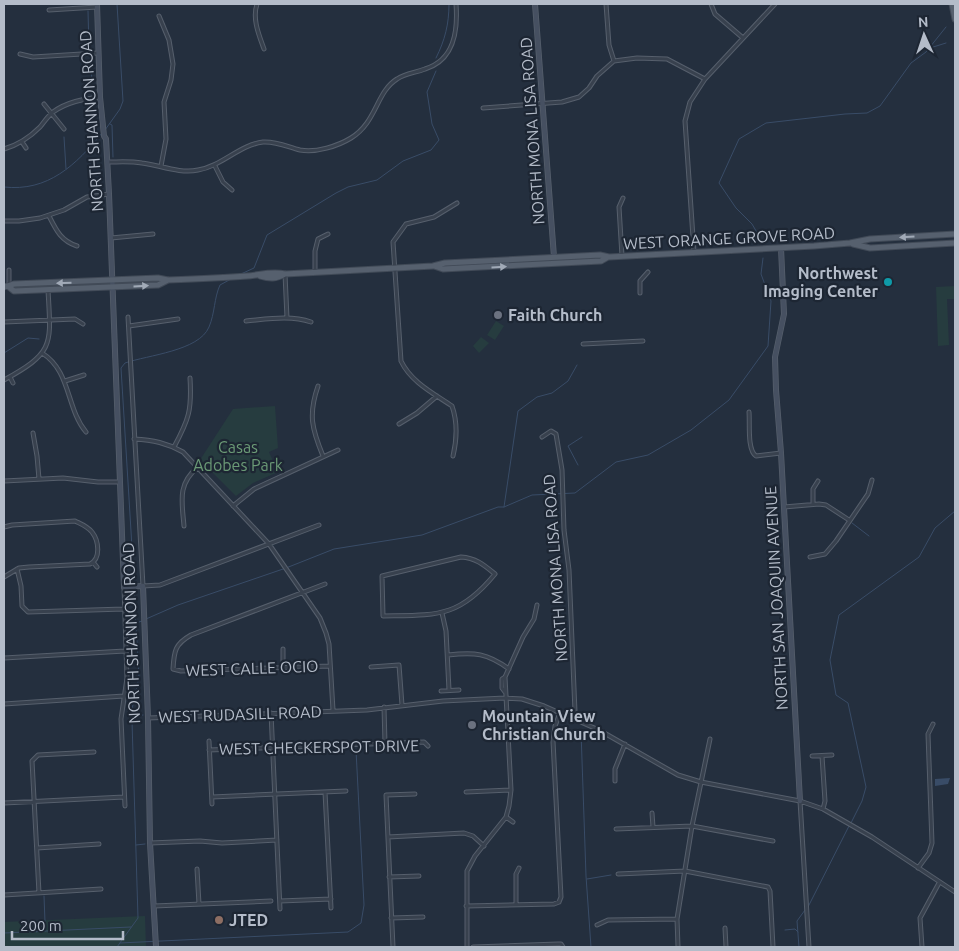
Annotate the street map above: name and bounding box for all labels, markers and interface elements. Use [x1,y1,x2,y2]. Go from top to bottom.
north arrow [899,10,949,60]
text: N [918,14,929,30]
street label: NORTH SHANNON ROAD [76,30,106,212]
street label: NORTH MONA LISA ROAD [516,37,548,225]
street label: WEST ORANGE GROVE ROAD [623,223,835,253]
one-way arrow [898,233,914,241]
one-way arrow [491,262,507,270]
place label: Northwest Imaging Center [763,264,878,300]
marker: Northwest Imaging Center [882,276,894,288]
one-way arrow [55,279,71,287]
one-way arrow [133,281,149,289]
place label: Faith Church [508,306,602,324]
marker: Faith Church [492,309,504,321]
park label: Casas Adobes Park [193,438,283,474]
street label: NORTH MONA LISA ROAD [539,474,571,662]
street label: NORTH SAN JOAQUIN AVENUE [761,486,791,710]
street label: NORTH SHANNON ROAD [119,542,143,724]
street label: WEST CALLE OCIO [185,657,319,679]
street label: WEST RUDASILL ROAD [158,702,322,726]
place label: Mountain View Christian Church [482,707,606,743]
marker: Mountain View Christian Church [466,719,478,731]
street label: WEST CHECKERSPOT DRIVE [219,736,419,758]
scale bar [12,908,124,940]
place label: JTED [229,911,268,929]
marker: JTED [213,914,225,926]
text: 200 m [20,917,62,934]

